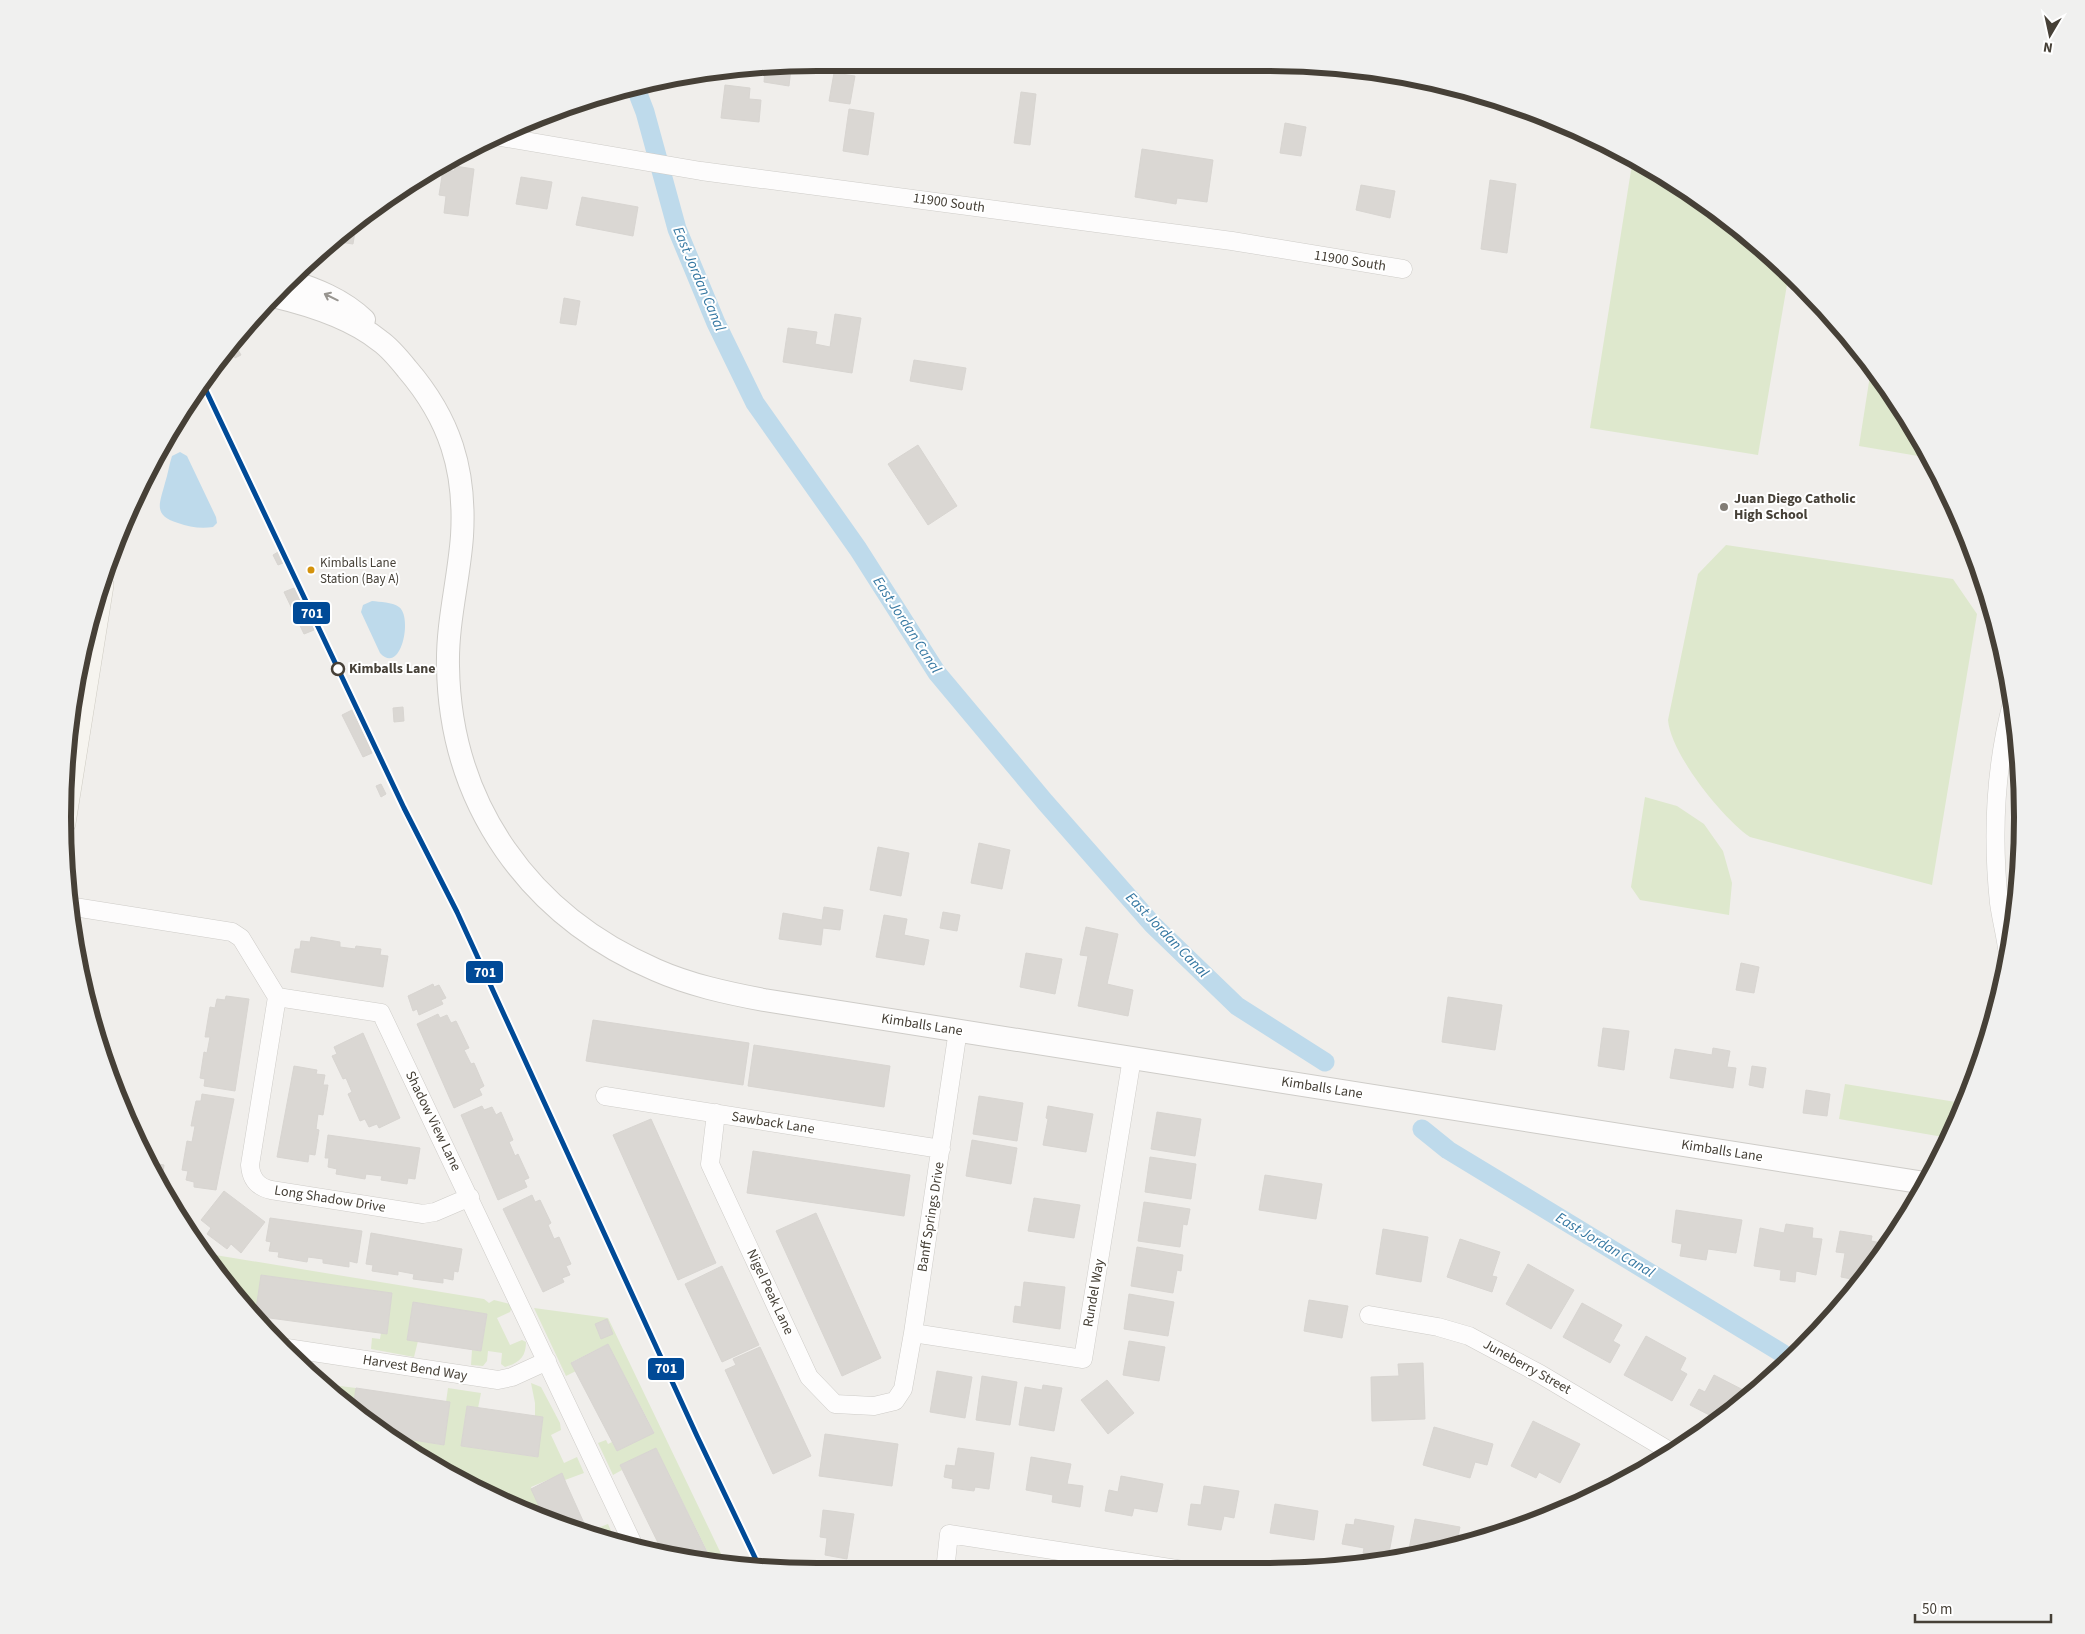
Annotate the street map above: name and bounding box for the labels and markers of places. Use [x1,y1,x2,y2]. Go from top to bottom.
place label: Juan Diego Catholic High School [1734,489,1856,525]
marker: Juan Diego Catholic High School [1718,501,1730,513]
place label: Kimballs Lane Station (Bay A) [320,554,399,588]
marker: Kimballs Lane Station (Bay A) [306,565,316,575]
place label: Kimballs Lane [349,659,436,679]
marker: Kimballs Lane [331,662,345,676]

